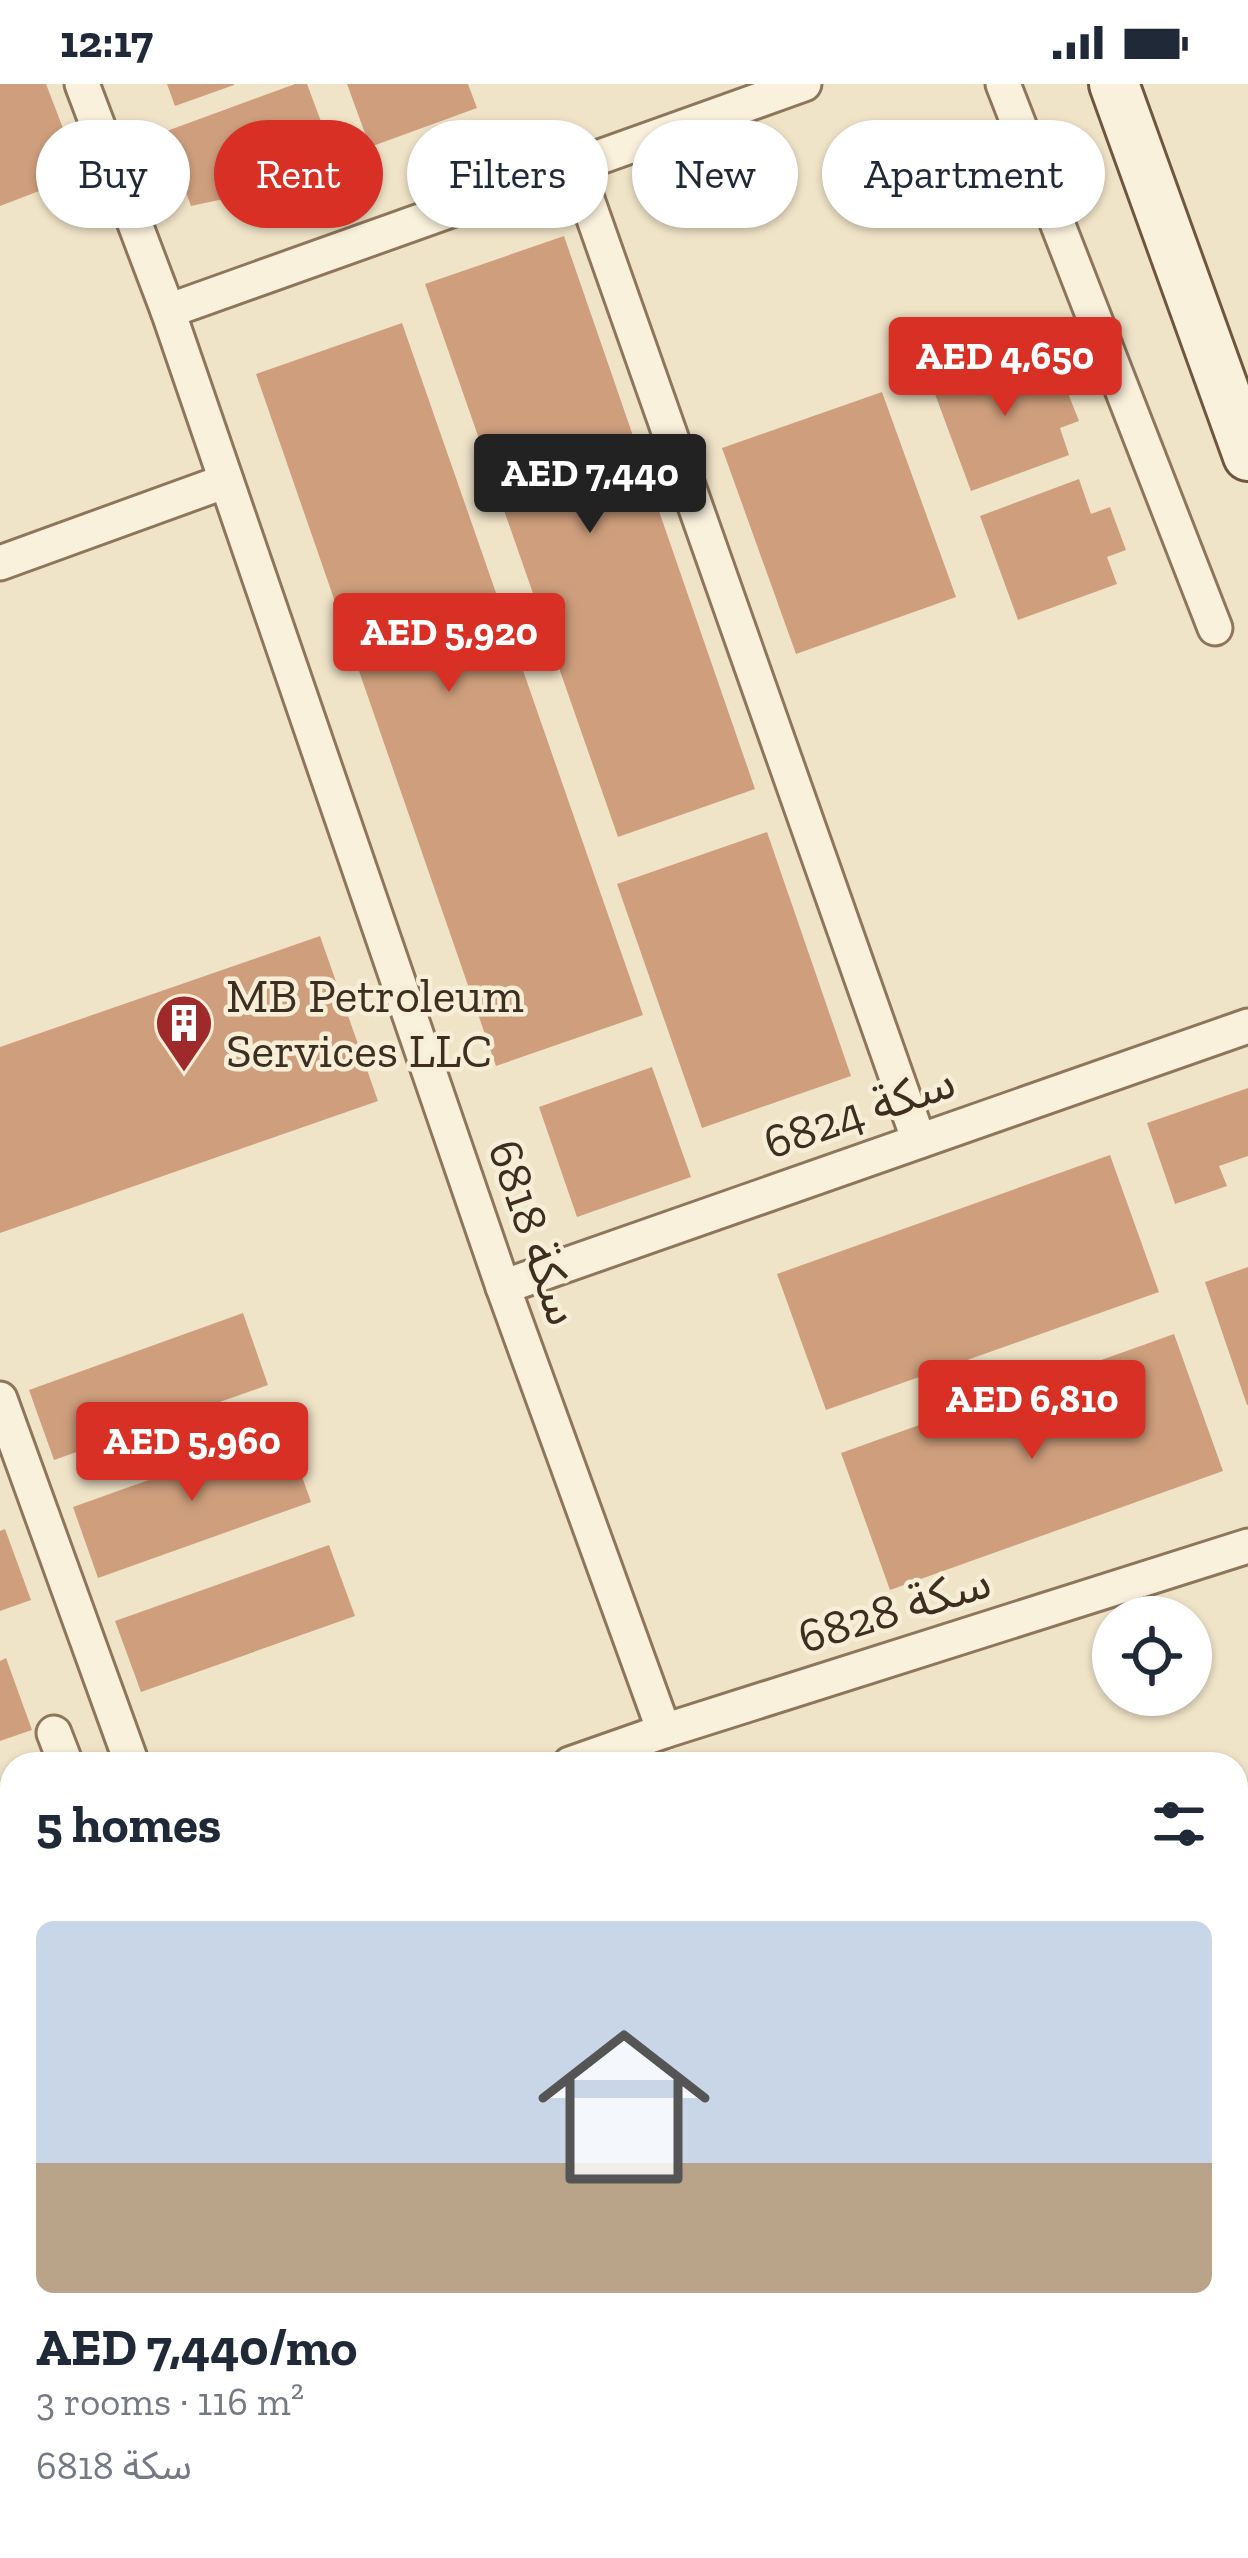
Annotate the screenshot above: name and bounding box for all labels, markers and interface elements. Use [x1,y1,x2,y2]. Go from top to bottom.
text: 12:17 [60,15,153,69]
chip: Buy [36,120,190,228]
chip: Rent [214,120,383,228]
chip: Filters [407,120,608,228]
chip: New [632,120,798,228]
chip: Apartment [822,120,1105,228]
pin: AED 4,650 [868,317,1142,419]
text: AED 4,650 [916,332,1094,379]
pin: AED 7,440 [453,434,727,536]
text: AED 7,440 [501,449,679,496]
pin: AED 5,920 [312,593,586,695]
text: AED 5,920 [360,608,538,655]
place label: MB Petroleum Services LLC [226,967,524,1079]
building icon: MB Petroleum Services LLC [153,992,215,1074]
street label: سكة 6824 [756,1052,962,1171]
street label: سكة 6818 [476,1132,593,1332]
pin: AED 6,810 [895,1360,1169,1462]
text: AED 6,810 [945,1375,1119,1422]
pin: AED 5,960 [55,1402,329,1504]
text: AED 5,960 [103,1417,281,1464]
street label: سكة 6828 [791,1552,997,1665]
map controls [1092,1596,1212,1716]
button: locate [1092,1596,1212,1716]
icon: filters [1146,1791,1212,1857]
text: 5 homes [36,1794,221,1855]
icon: home [516,1999,732,2215]
text: AED 7,440/mo [36,2317,357,2378]
text: 3 rooms · 116 m² [36,2378,304,2425]
text: سكة 6818 [36,2442,192,2489]

